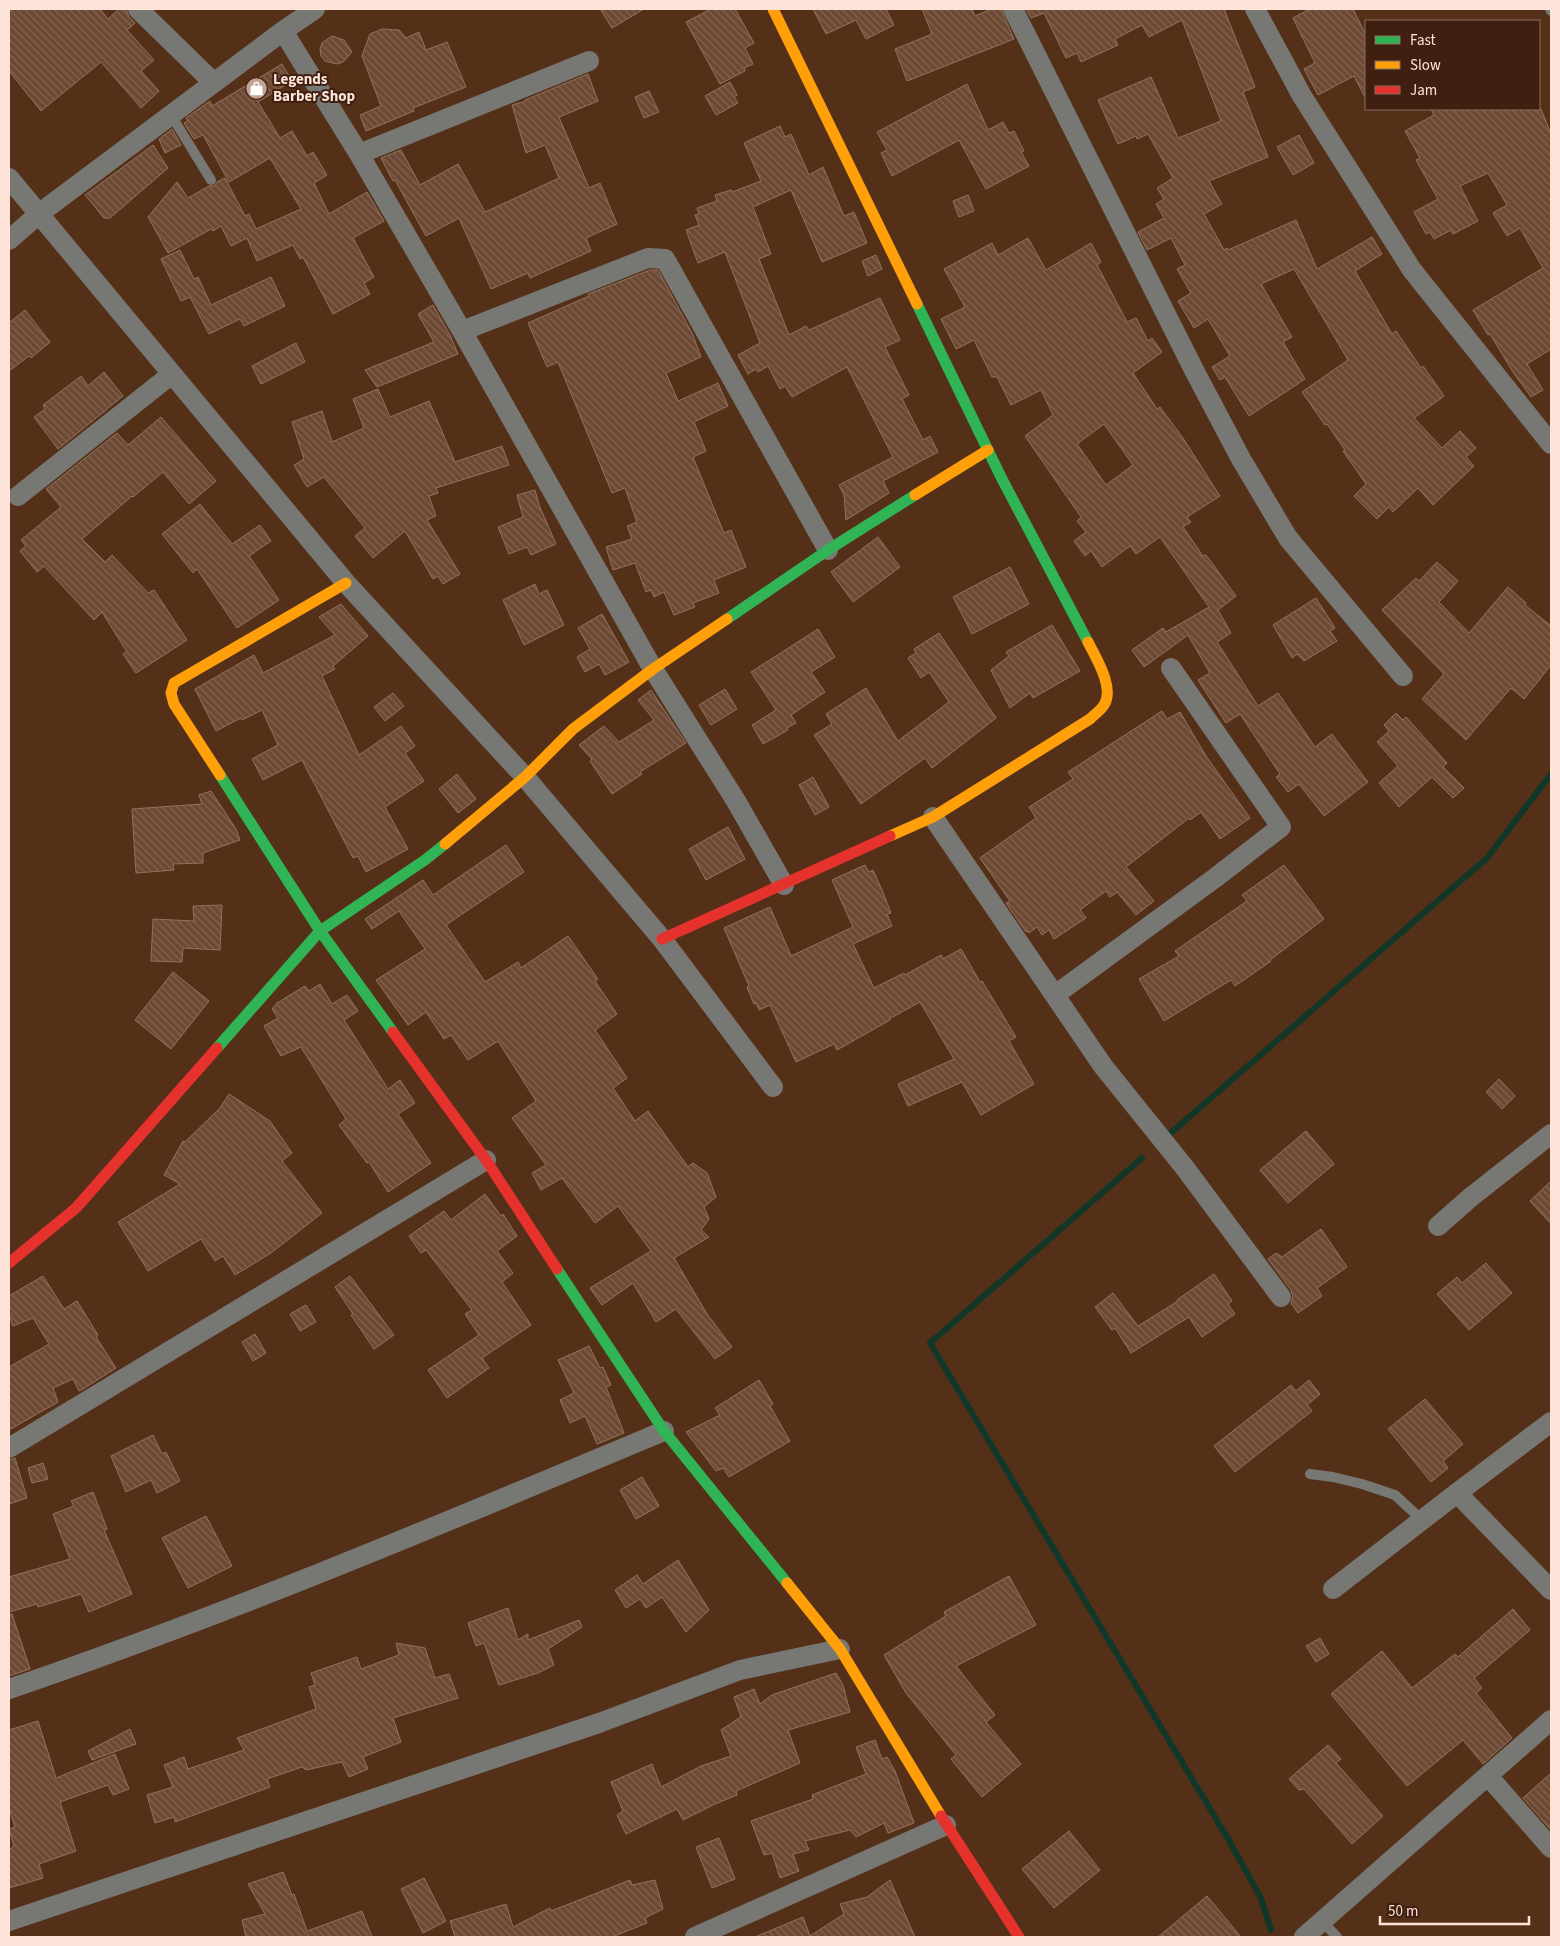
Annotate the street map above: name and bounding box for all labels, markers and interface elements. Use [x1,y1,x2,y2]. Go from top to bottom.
legend [1365,20,1540,110]
text: Fast [1410,30,1436,51]
text: Slow [1410,55,1441,76]
place label: Legends Barber Shop [273,69,356,107]
shop icon: Legends Barber Shop [245,76,269,100]
text: Jam [1410,80,1437,101]
scale bar [1380,1894,1529,1926]
text: 50 m [1388,1901,1418,1922]

